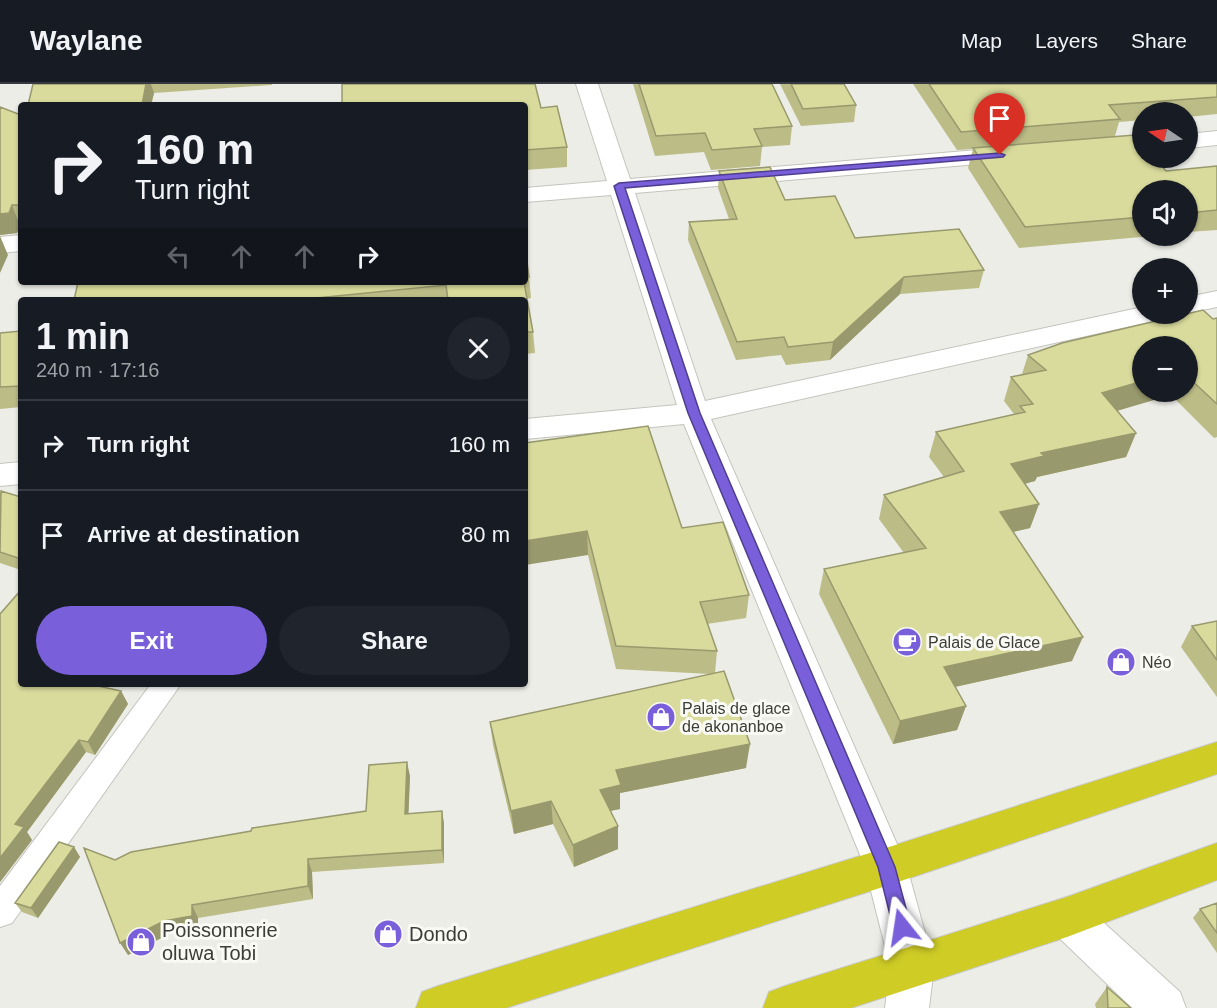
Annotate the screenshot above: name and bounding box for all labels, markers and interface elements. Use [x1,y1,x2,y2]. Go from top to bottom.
text: Waylane [30,25,143,56]
text: Map [961,29,1002,52]
text: Layers [1035,29,1098,52]
text: Share [1131,29,1187,52]
pin [974,93,1025,155]
icon: arrive [983,102,1016,135]
north arrow [1132,102,1198,168]
map controls [1132,102,1198,402]
icon: right [36,126,114,204]
text: 160 m [135,126,254,173]
text: Turn right [135,175,250,205]
button: sound [1132,180,1198,246]
icon: left [162,240,195,273]
icon: ahead [225,240,258,273]
icon: ahead [288,240,321,273]
icon: right [351,240,384,273]
button: + [1132,258,1198,324]
text: 1 min [36,316,130,357]
button: close [447,317,510,380]
button: − [1132,336,1198,402]
text: 240 m · 17:16 [36,359,159,381]
icon: right [36,429,69,462]
text: Turn right [87,432,189,457]
text: 160 m [449,432,510,457]
icon: arrive [36,519,69,552]
text: Arrive at destination [87,522,300,547]
text: 80 m [461,522,510,547]
button: Exit [36,606,267,675]
button: Share [279,606,510,675]
cafe icon: Palais de Glace [891,626,923,658]
place label: Palais de Glace [928,634,1040,651]
shop icon: Néo [1105,646,1137,678]
place label: Néo [1142,654,1171,671]
place label: Palais de glace de akonanboe [682,700,791,735]
shop icon: Palais de glace de akonanboe [645,701,677,733]
position arrow [870,895,934,959]
shop icon: Dondo [372,918,404,950]
place label: Poissonnerie oluwa Tobi [162,919,278,964]
place label: Dondo [409,923,468,945]
shop icon: Poissonnerie oluwa Tobi [125,926,157,958]

